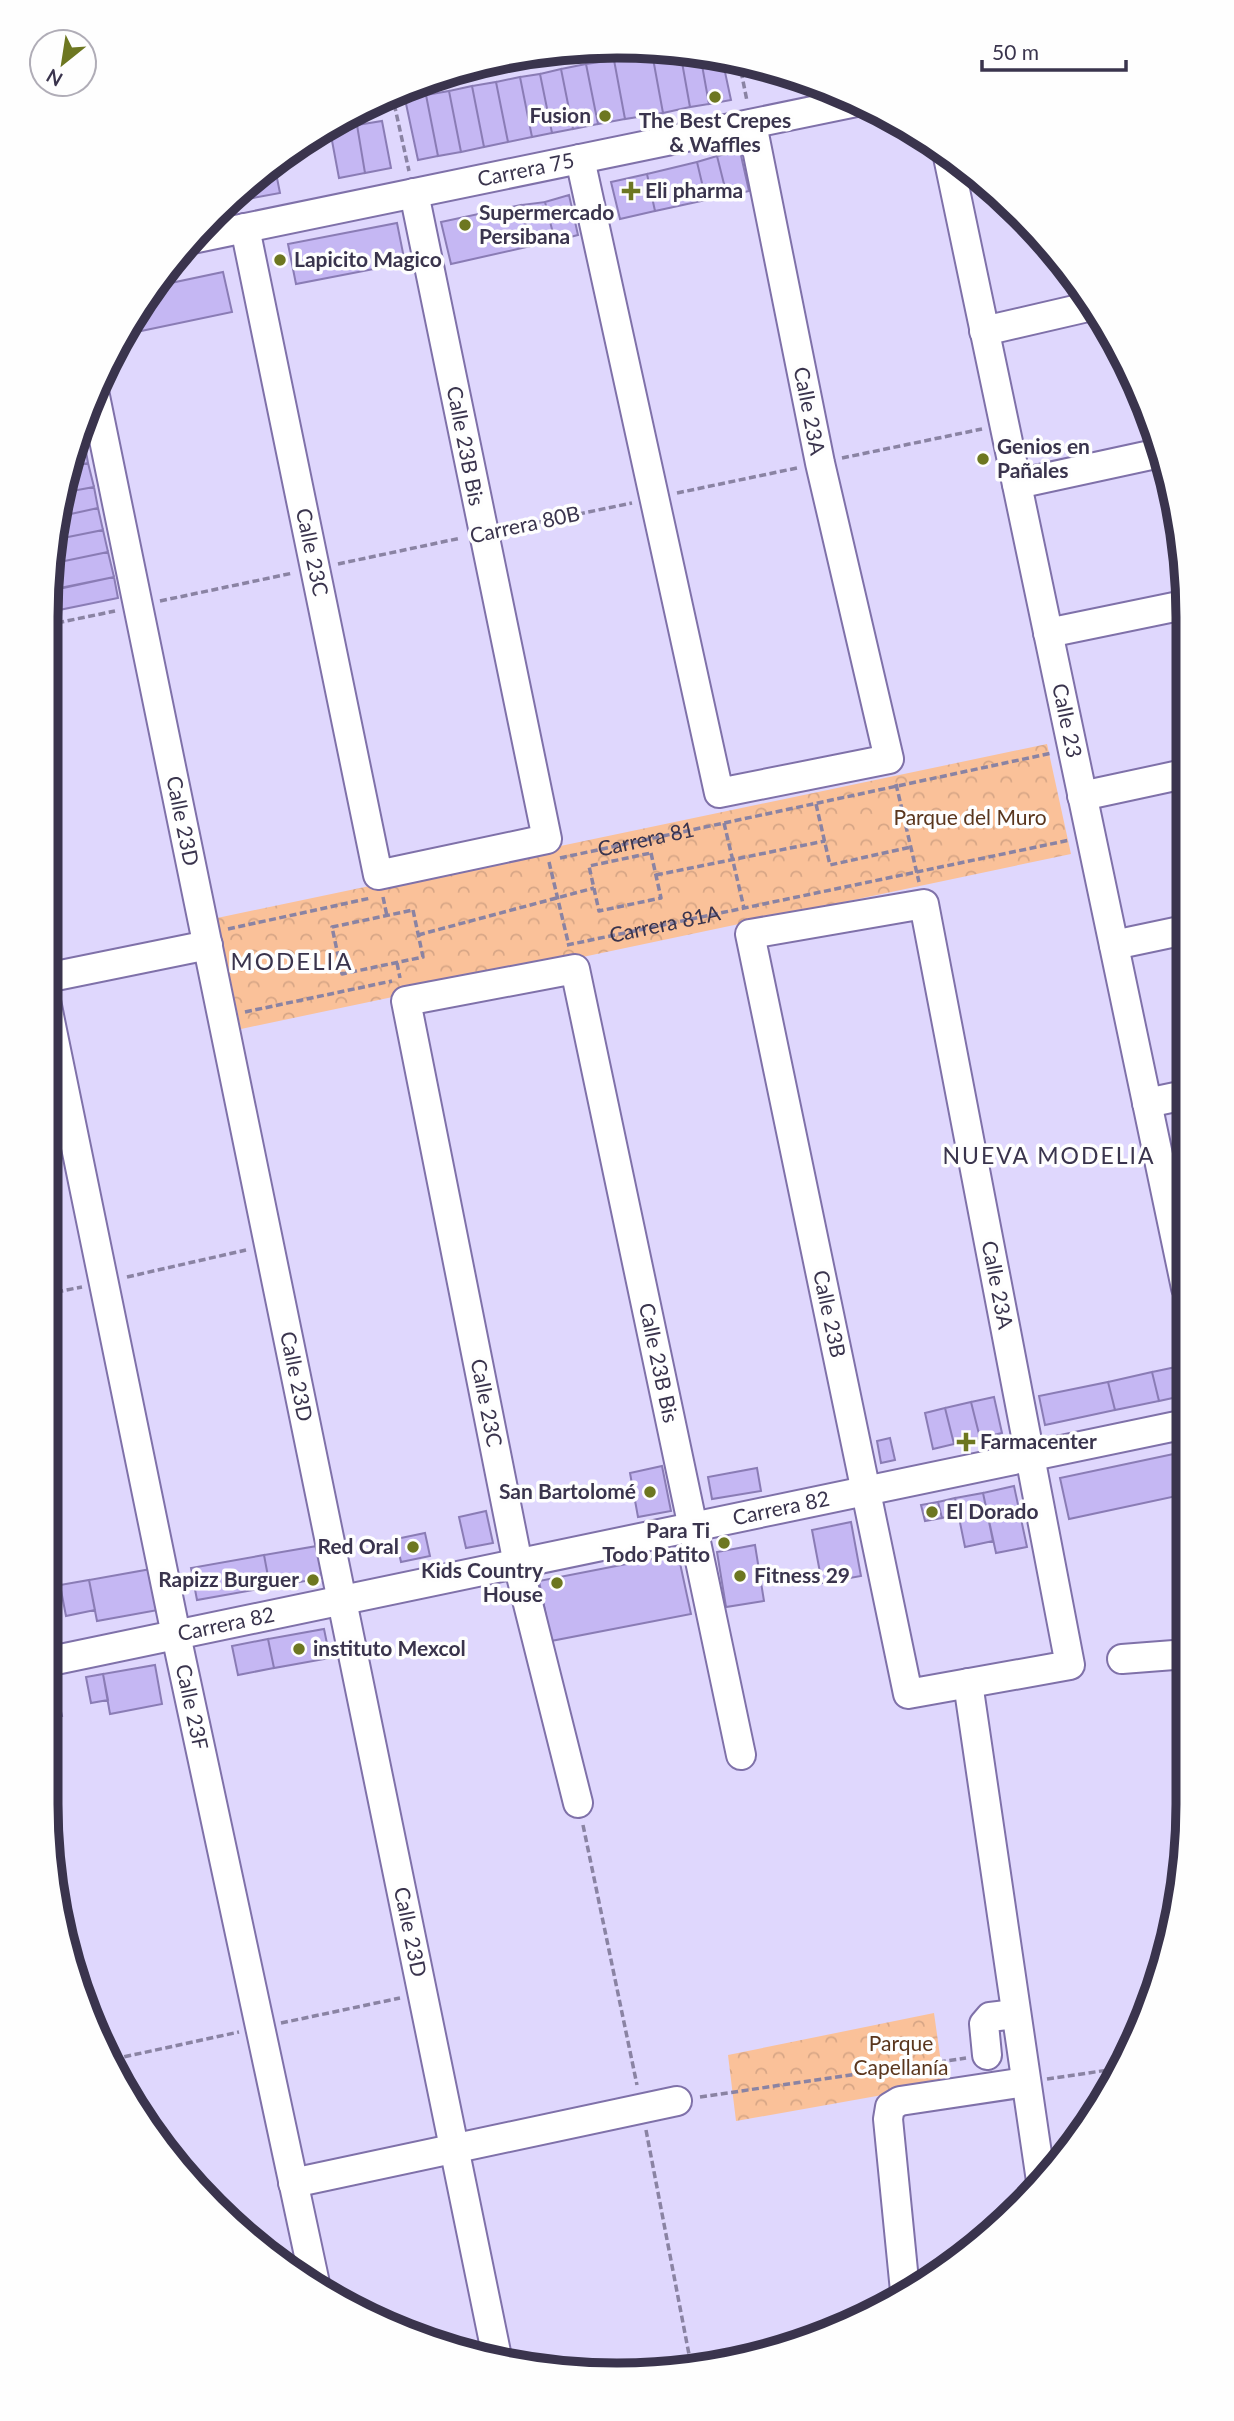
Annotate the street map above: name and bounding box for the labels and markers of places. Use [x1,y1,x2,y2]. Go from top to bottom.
marker: The Best Crepes & Waffles [707,89,723,105]
place label: Fusion [530,102,591,127]
place label: The Best Crepes & Waffles [639,107,791,156]
marker: Fusion [597,108,613,124]
place label: Eli pharma [645,177,743,202]
marker: Eli pharma [623,183,639,199]
place label: Supermercado Persibana [479,199,614,248]
marker: Supermercado Persibana [457,217,473,233]
place label: Lapicito Magico [294,246,442,271]
marker: Lapicito Magico [272,252,288,268]
place label: Genios en Pañales [997,433,1090,482]
marker: Genios en Pañales [975,451,991,467]
place label: Farmacenter [980,1428,1097,1453]
marker: Farmacenter [958,1434,974,1450]
place label: San Bartolomé [499,1478,636,1503]
marker: San Bartolomé [642,1484,658,1500]
place label: El Dorado [946,1498,1039,1523]
marker: El Dorado [924,1504,940,1520]
place label: Para Ti Todo Patito [602,1517,710,1566]
place label: Red Oral [318,1533,399,1558]
marker: Para Ti Todo Patito [716,1535,732,1551]
marker: Red Oral [405,1539,421,1555]
place label: Kids Country House [421,1557,544,1606]
place label: Fitness 29 [754,1562,850,1587]
place label: Rapizz Burguer [158,1566,299,1591]
marker: Fitness 29 [732,1568,748,1584]
marker: Rapizz Burguer [305,1572,321,1588]
marker: Kids Country House [549,1575,565,1591]
place label: instituto Mexcol [313,1635,466,1660]
marker: instituto Mexcol [291,1641,307,1657]

